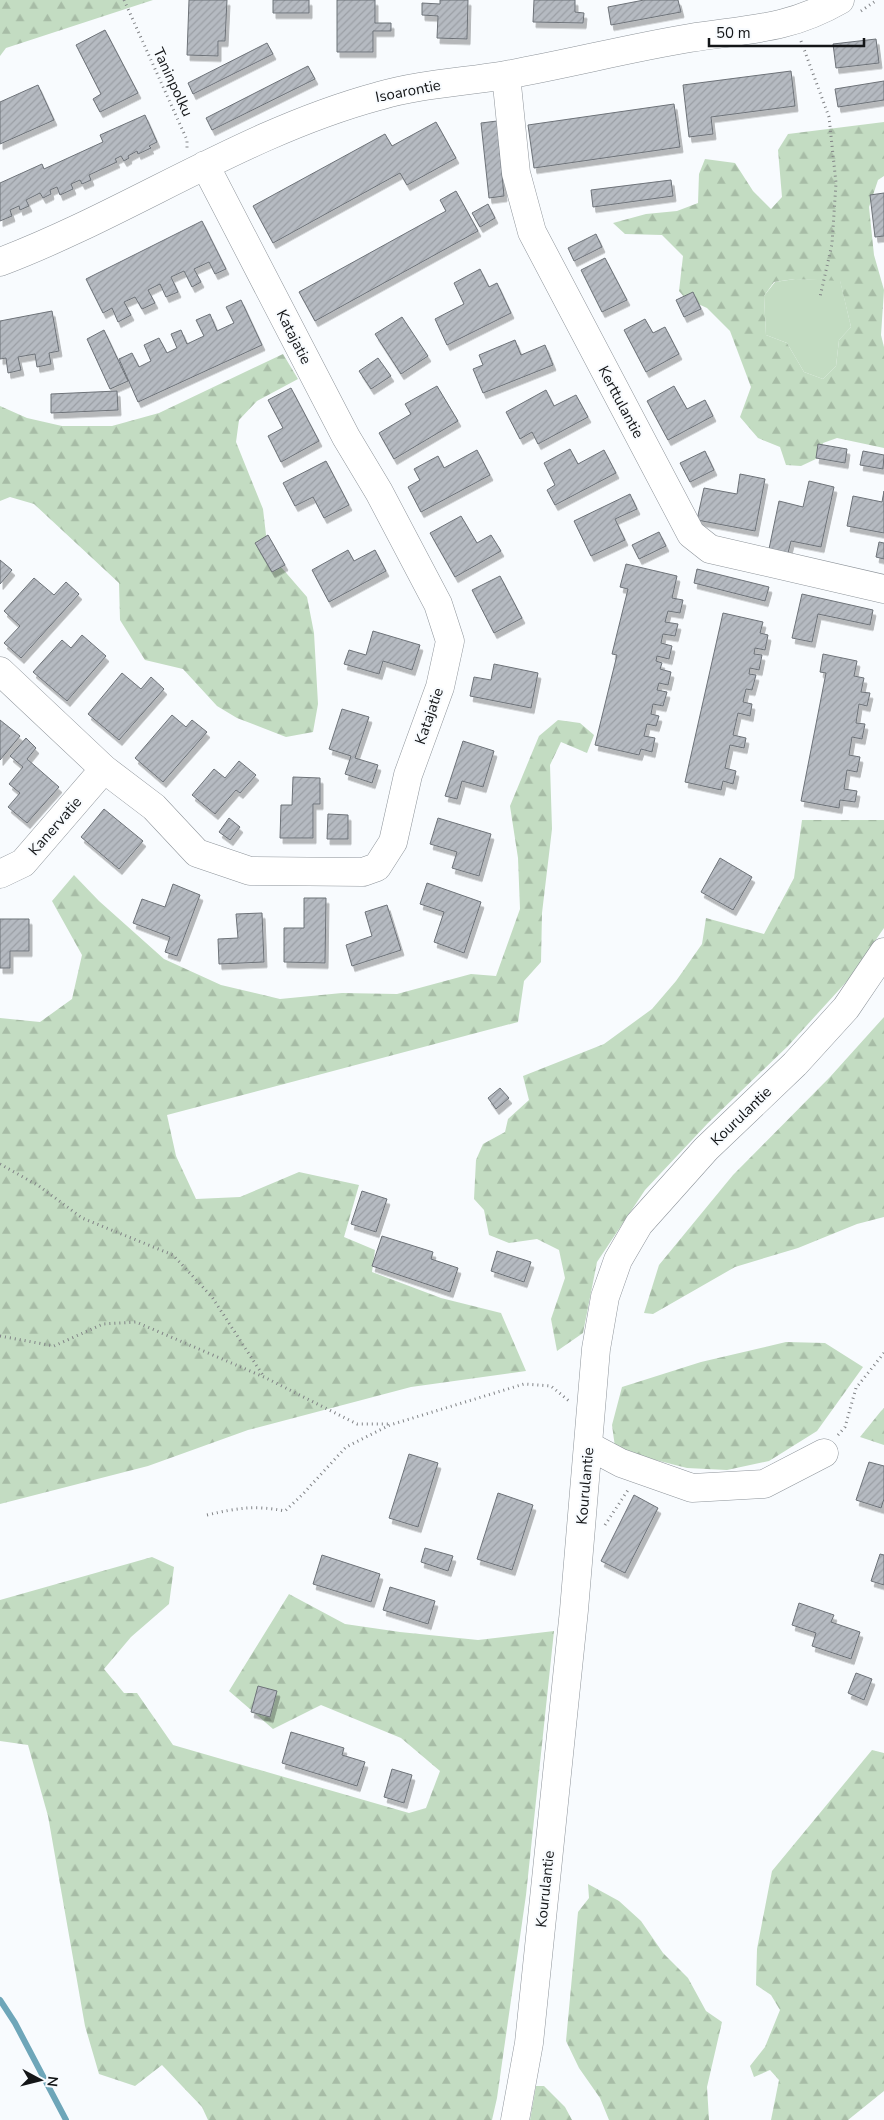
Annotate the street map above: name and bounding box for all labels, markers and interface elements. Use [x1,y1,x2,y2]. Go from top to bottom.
scale bar [709,15,864,47]
text: 50 m [716,23,751,43]
street label: Taninpolku [148,44,198,120]
street label: Isoarontie [374,75,442,107]
street label: Katajatie [272,306,316,368]
street label: Kerttulantie [594,362,648,442]
street label: Katajatie [410,685,448,747]
street label: Kanervatie [24,792,86,860]
street label: Kourulantie [706,1082,776,1150]
street label: Kourulantie [572,1447,598,1525]
street label: Kourulantie [531,1849,559,1929]
north arrow [15,2055,65,2105]
text: N [42,2075,62,2088]

